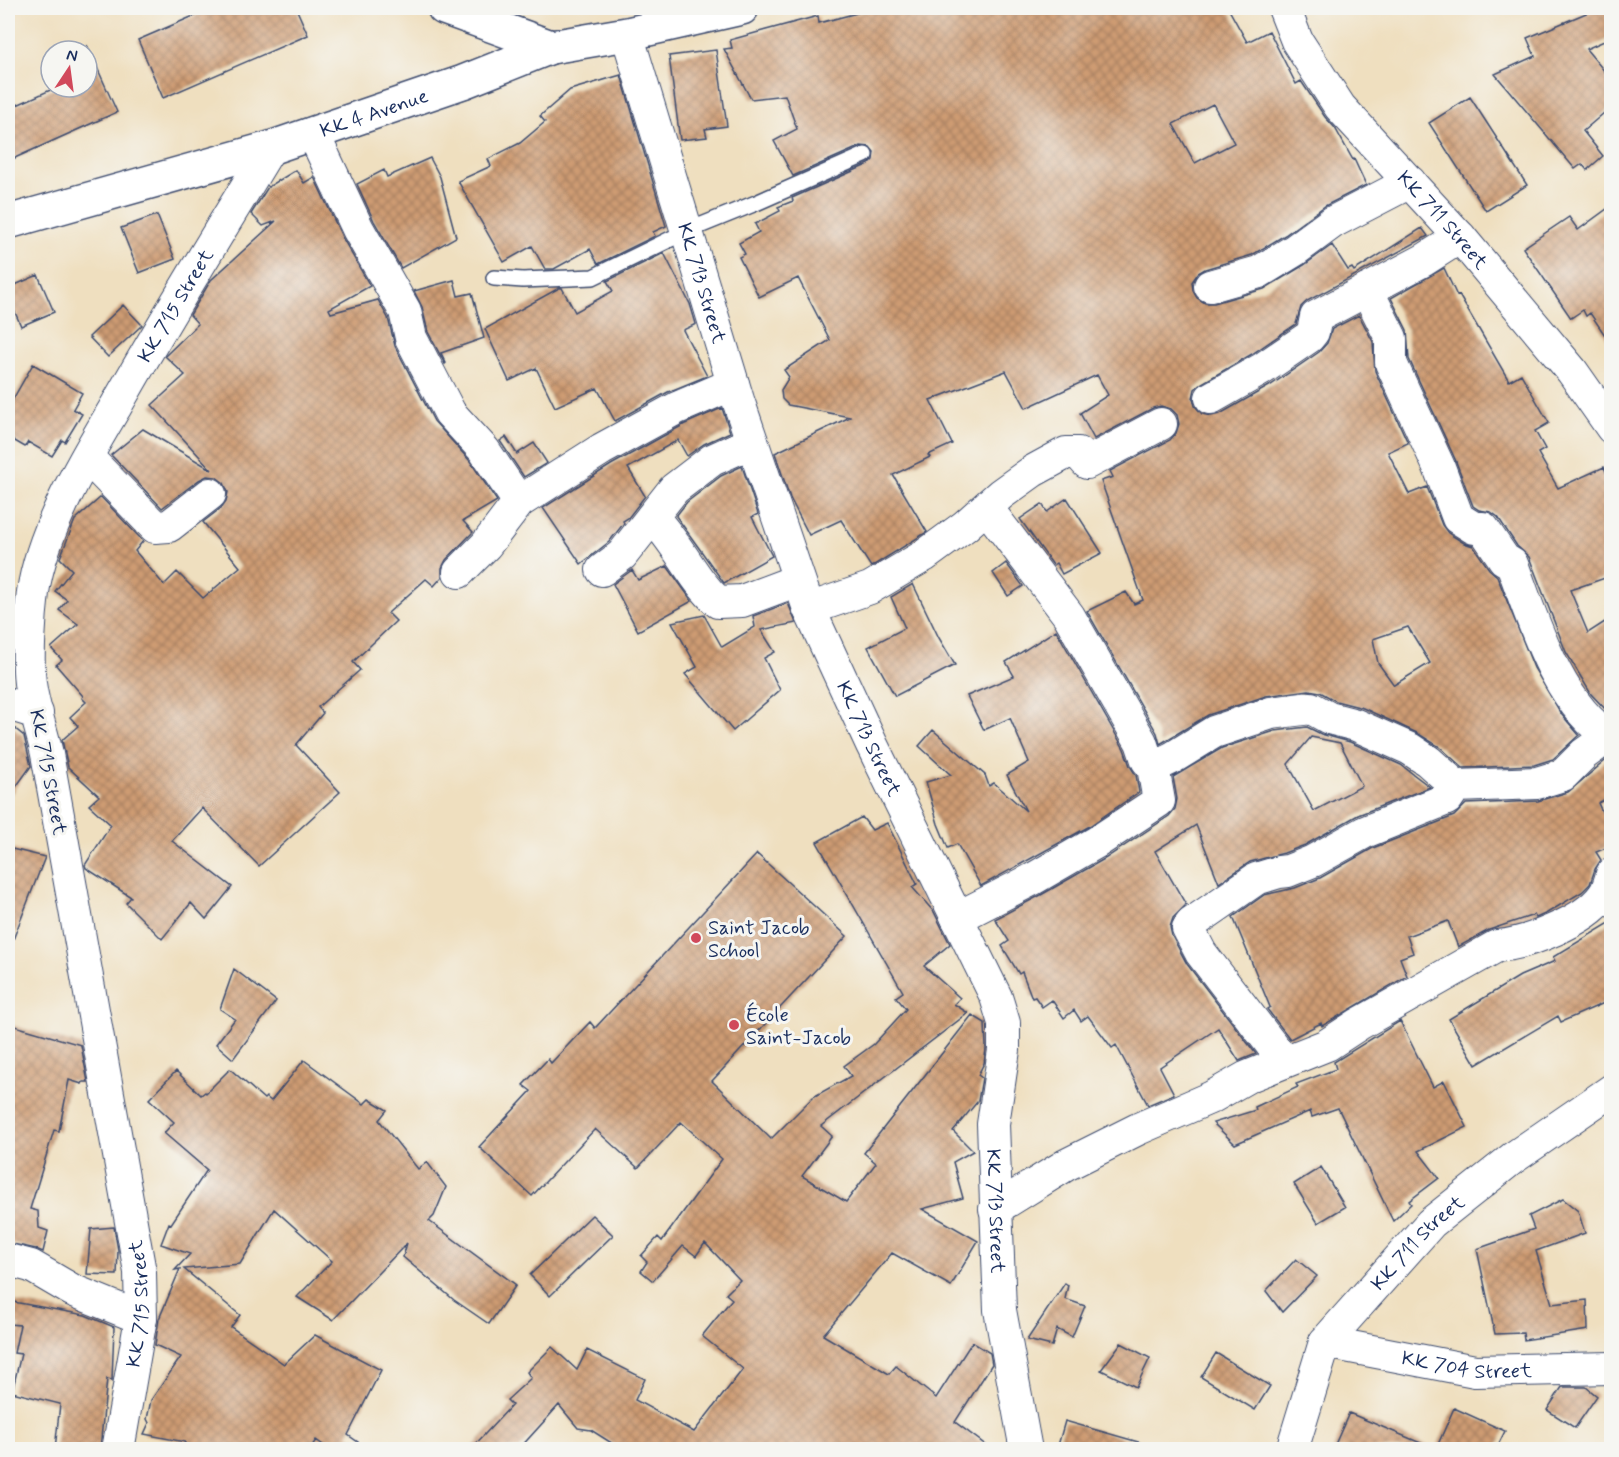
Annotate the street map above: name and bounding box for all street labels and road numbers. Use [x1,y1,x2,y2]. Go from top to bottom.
street label: KK 4 Avenue [317,83,432,145]
street label: KK 711 Street [1390,165,1494,276]
street label: KK 713 Street [670,220,732,347]
street label: KK 715 Street [132,244,221,368]
street label: KK 713 Street [829,677,907,801]
street label: KK 715 Street [22,707,73,838]
street label: KK 713 Street [979,1148,1011,1274]
street label: KK 711 Street [1365,1189,1471,1297]
street label: KK 715 Street [121,1238,156,1370]
street label: KK 704 Street [1399,1345,1532,1386]

